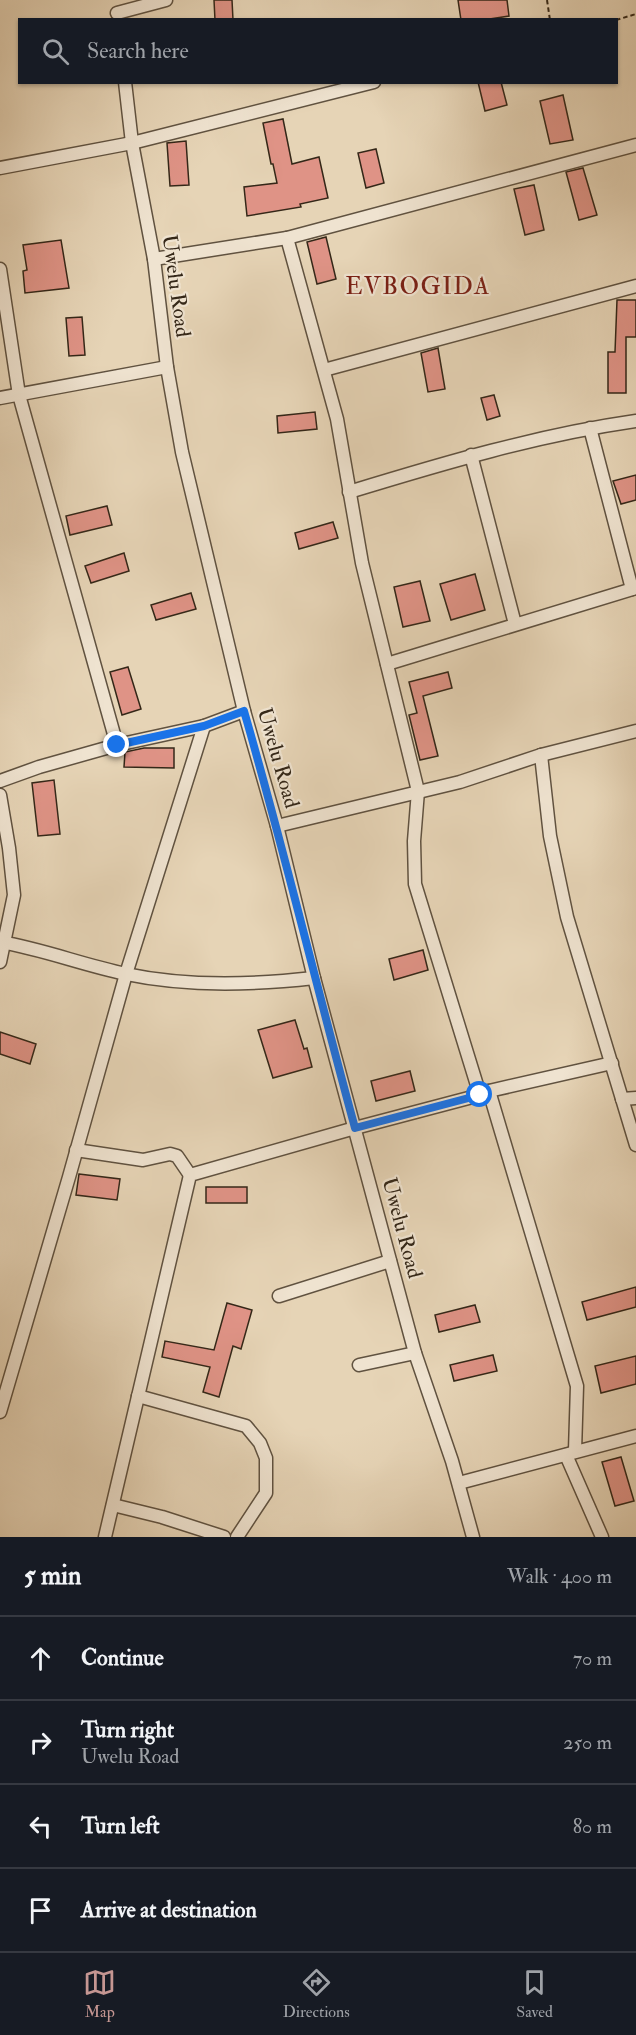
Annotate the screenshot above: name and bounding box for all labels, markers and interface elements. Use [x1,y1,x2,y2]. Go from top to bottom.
search box [18,18,618,84]
icon: search [39,35,72,68]
text: Search here [87,37,189,65]
street label: Uwelu Road [155,233,197,340]
district label: EVBOGIDA [345,271,491,302]
street label: Uwelu Road [251,705,305,812]
route end [103,731,129,757]
route start [466,1081,492,1107]
street label: Uwelu Road [376,1175,429,1282]
text: 5 min [24,1560,81,1592]
text: Walk · 400 m [507,1564,612,1589]
icon: ahead [24,1642,57,1675]
text: Continue [81,1644,164,1672]
text: 70 m [573,1646,612,1671]
text: Turn right [81,1716,174,1744]
icon: right [24,1726,57,1759]
text: 250 m [563,1730,612,1755]
text: Uwelu Road [81,1744,179,1769]
icon: left [24,1810,57,1843]
text: Turn left [81,1812,160,1840]
text: 80 m [573,1814,612,1839]
icon: arrive [24,1894,57,1927]
text: Arrive at destination [81,1896,257,1924]
tab: Map [83,1966,116,2022]
tab: Directions [283,1966,350,2022]
tab: Saved [516,1966,553,2022]

